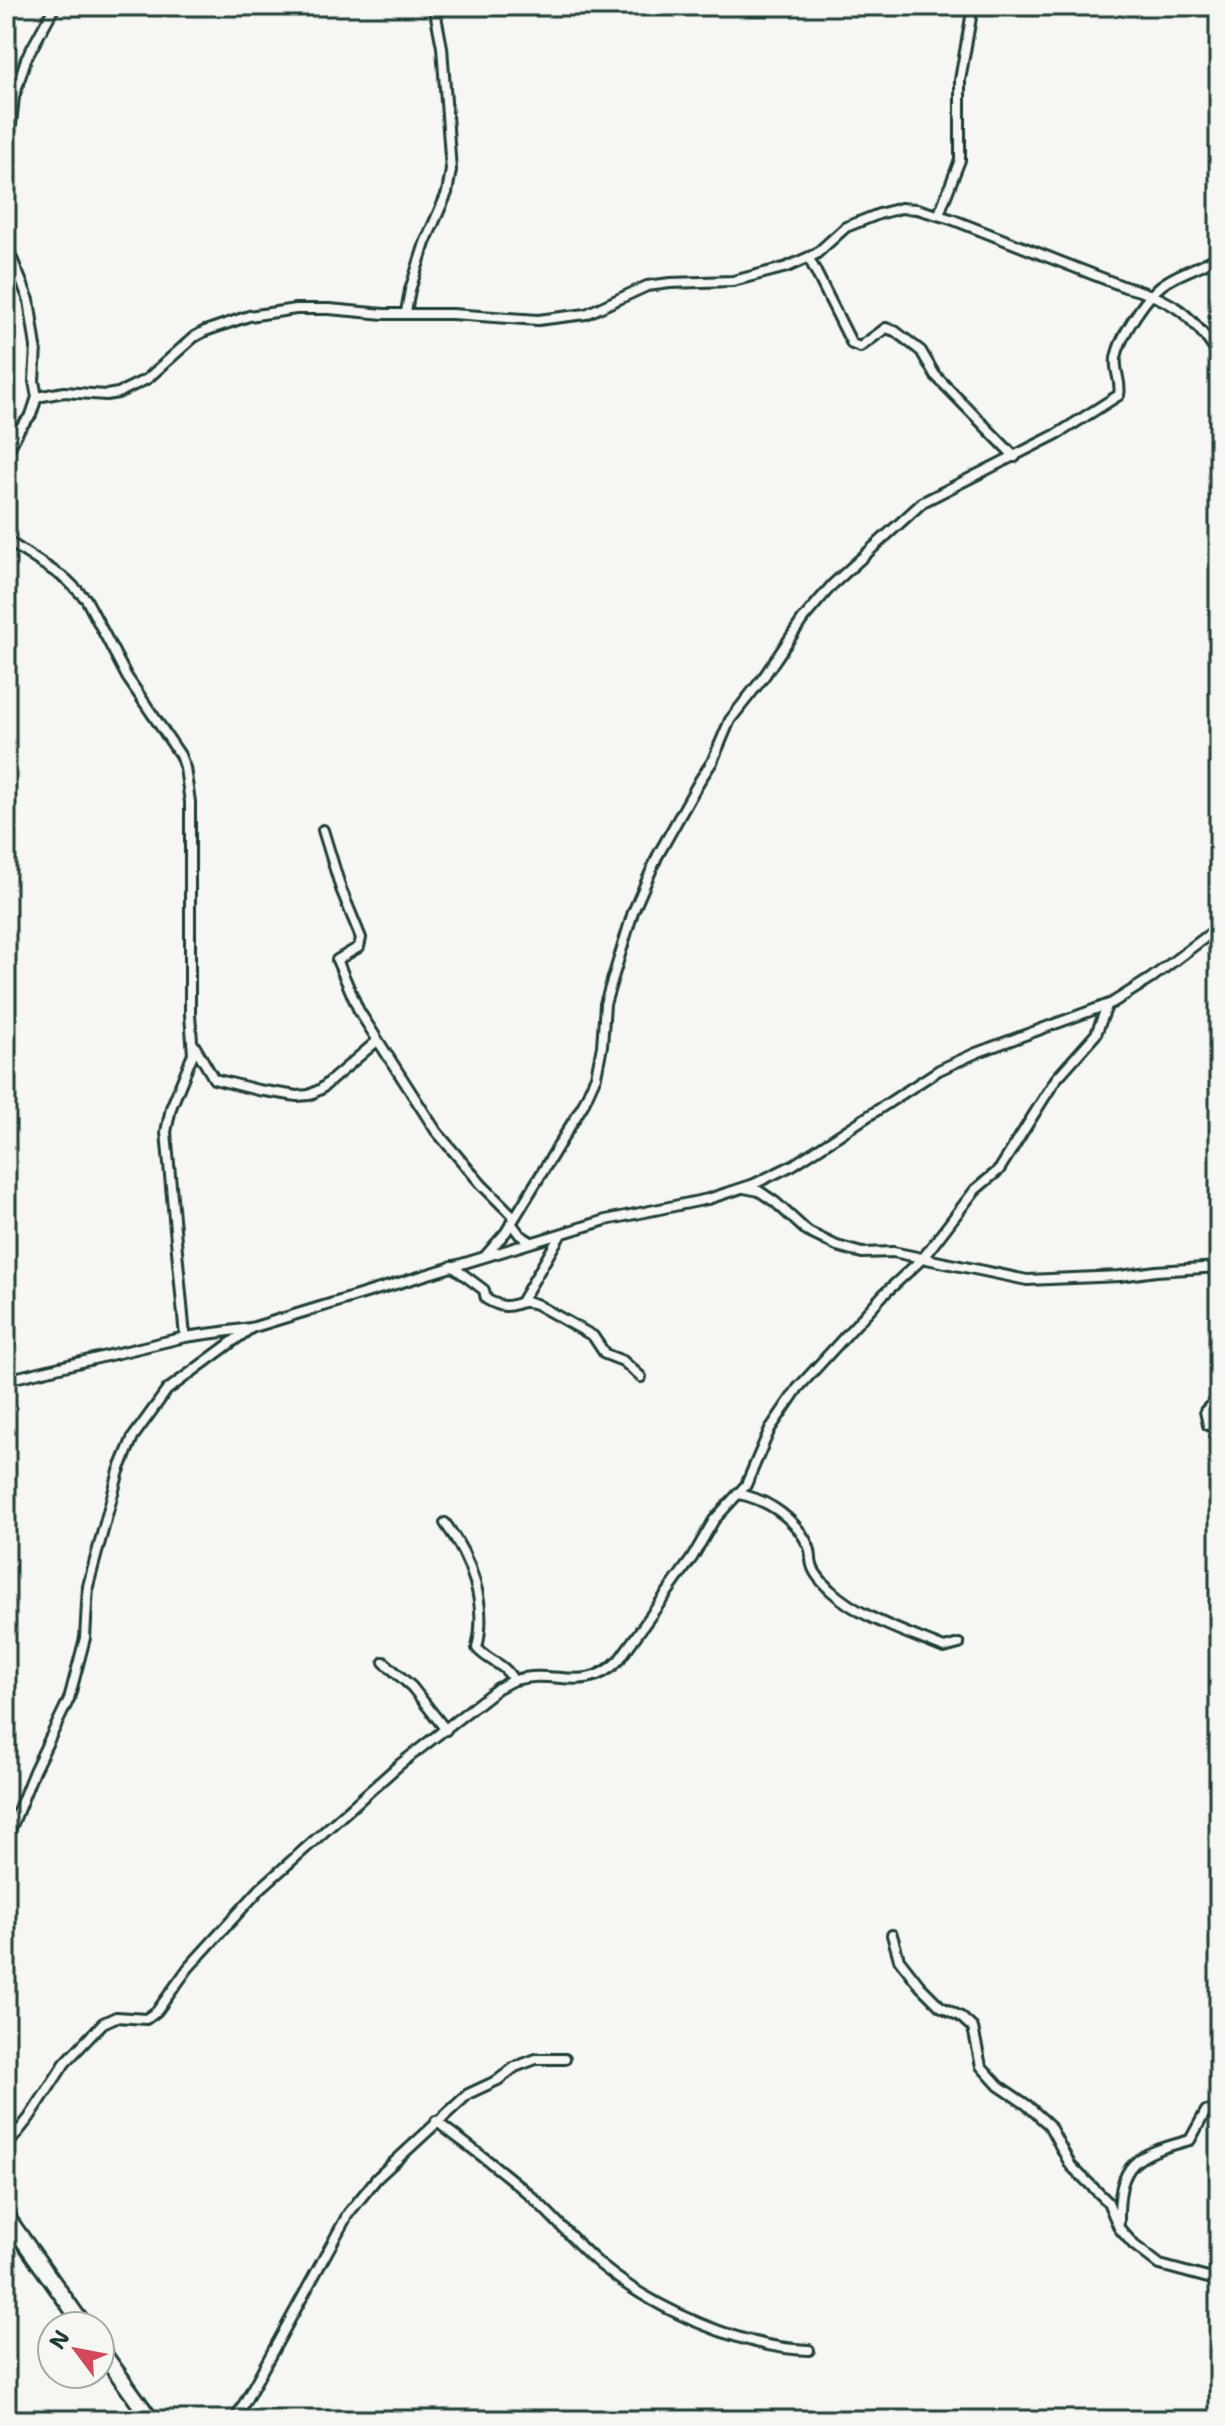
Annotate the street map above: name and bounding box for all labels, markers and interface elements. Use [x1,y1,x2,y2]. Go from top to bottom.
north arrow [36,2310,116,2390]
text: N [43,2325,76,2355]

